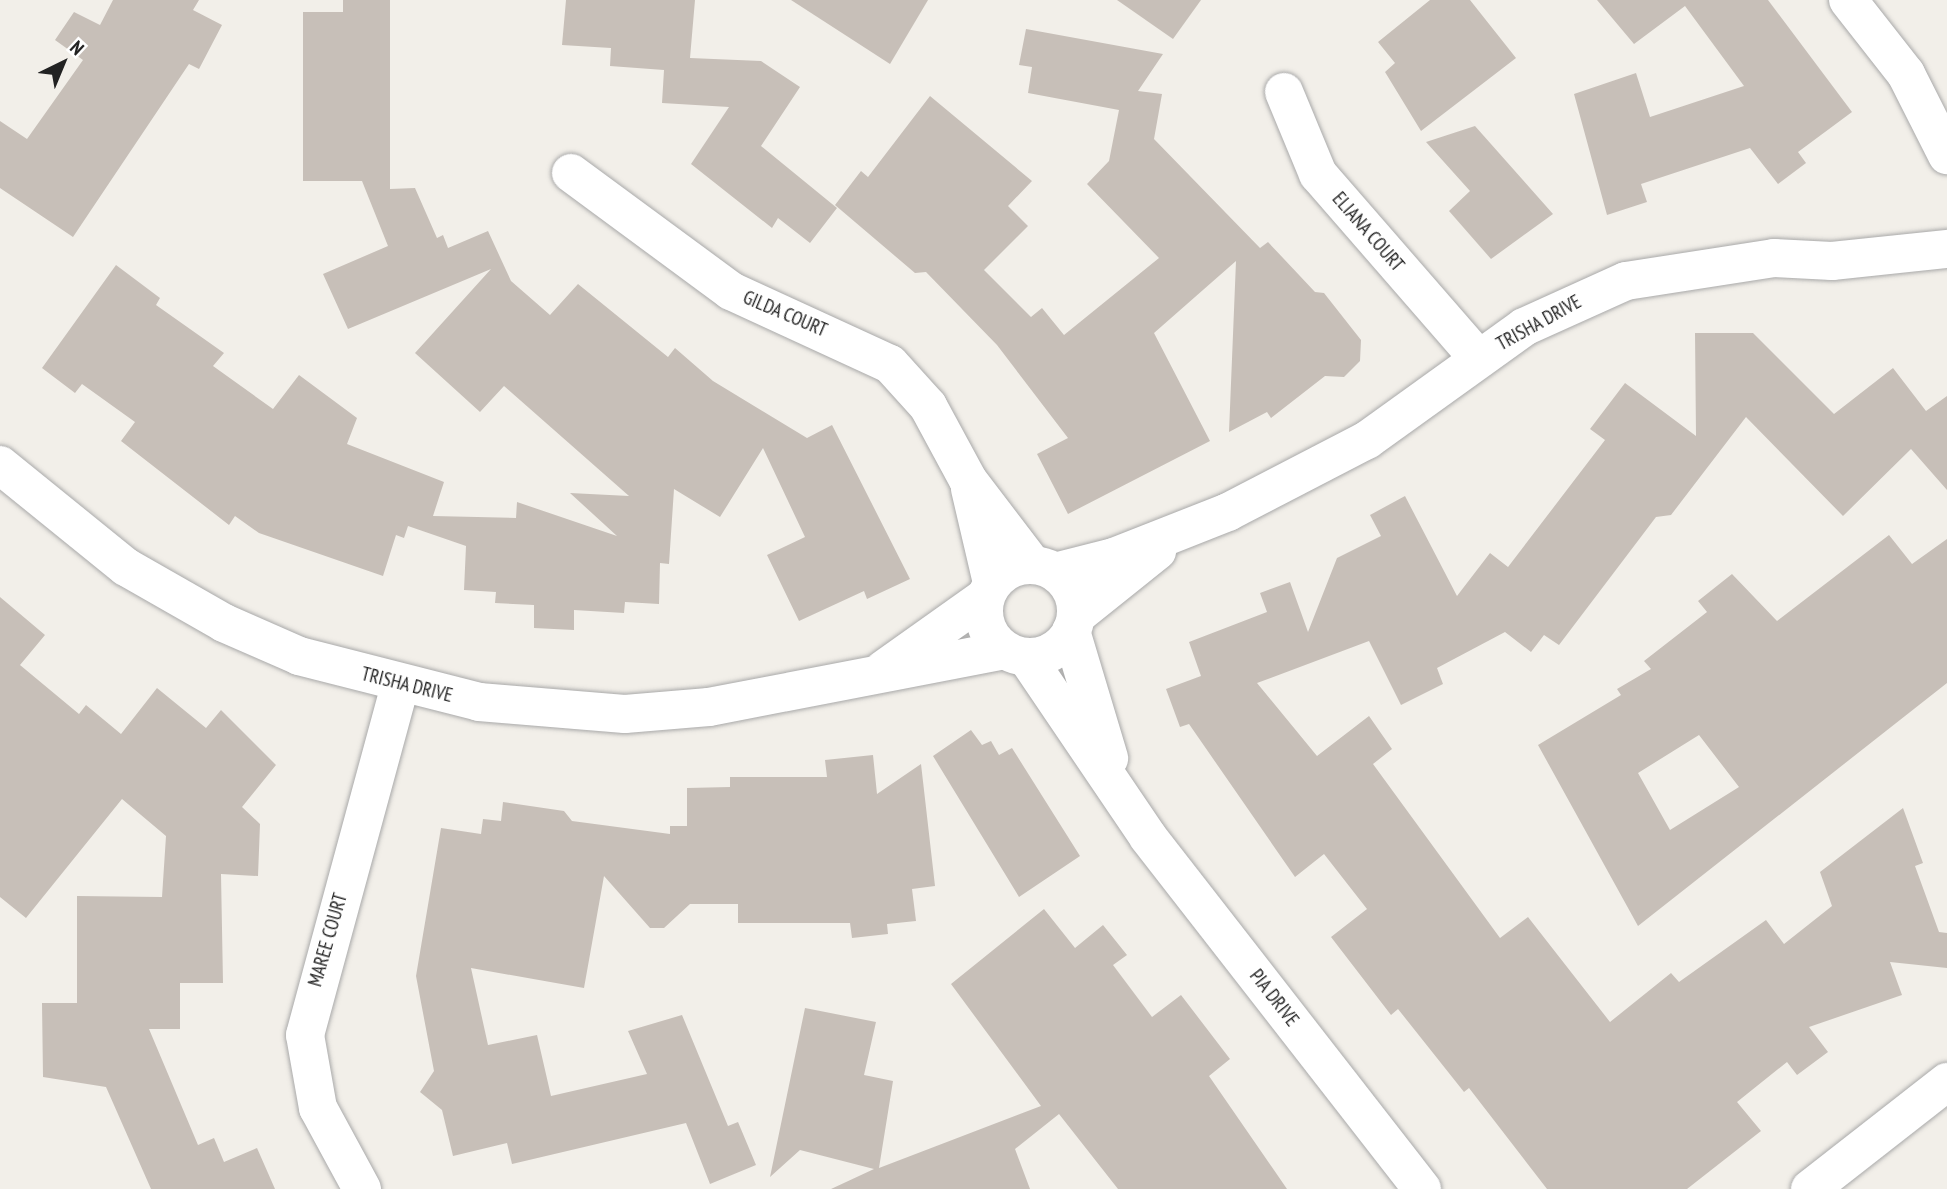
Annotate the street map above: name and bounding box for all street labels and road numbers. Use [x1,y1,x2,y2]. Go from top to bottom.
street label: ELIANA COURT [1327,188,1409,276]
street label: GILDA COURT [739,286,831,342]
street label: TRISHA DRIVE [1492,290,1586,356]
street label: TRISHA DRIVE [359,663,455,707]
street label: MAREE COURT [304,891,352,989]
street label: PIA DRIVE [1245,965,1303,1031]

